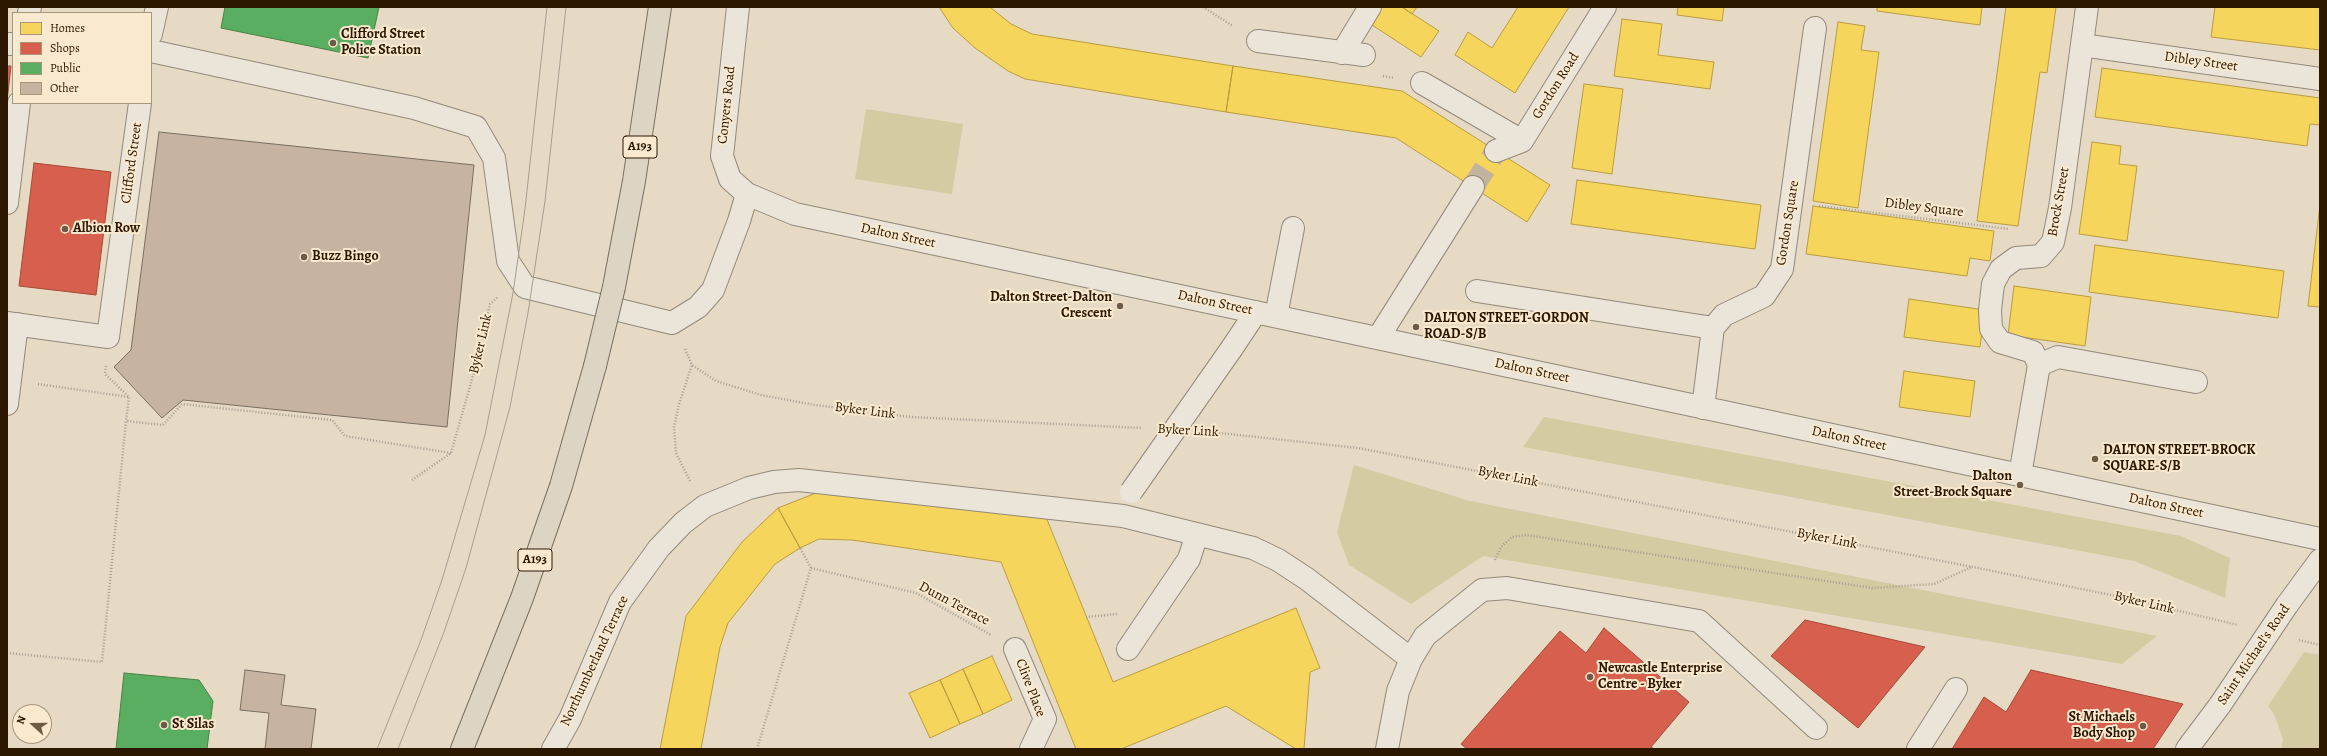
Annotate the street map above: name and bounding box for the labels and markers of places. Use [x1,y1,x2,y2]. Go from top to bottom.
place label: Clifford Street Police Station [341,27,425,60]
marker: Clifford Street Police Station [328,38,338,48]
place label: Albion Row [73,221,140,237]
marker: Albion Row [60,224,70,234]
place label: Buzz Bingo [312,249,379,265]
marker: Buzz Bingo [299,252,309,262]
place label: Dalton Street-Dalton Crescent [990,290,1112,322]
marker: Dalton Street-Dalton Crescent [1115,301,1125,311]
place label: DALTON STREET-GORDON ROAD-S/B [1424,311,1589,344]
marker: DALTON STREET-GORDON ROAD-S/B [1411,322,1421,332]
place label: DALTON STREET-BROCK SQUARE-S/B [2103,443,2256,476]
marker: DALTON STREET-BROCK SQUARE-S/B [2090,454,2100,464]
place label: Dalton Street-Brock Square [1894,469,2012,502]
marker: Dalton Street-Brock Square [2015,480,2025,490]
place label: Newcastle Enterprise Centre - Byker [1598,661,1722,694]
marker: Newcastle Enterprise Centre - Byker [1585,672,1595,682]
place label: St Michaels Body Shop [2068,710,2135,742]
place label: St Silas [172,717,214,733]
marker: St Silas [159,720,169,730]
marker: St Michaels Body Shop [2138,721,2148,731]

